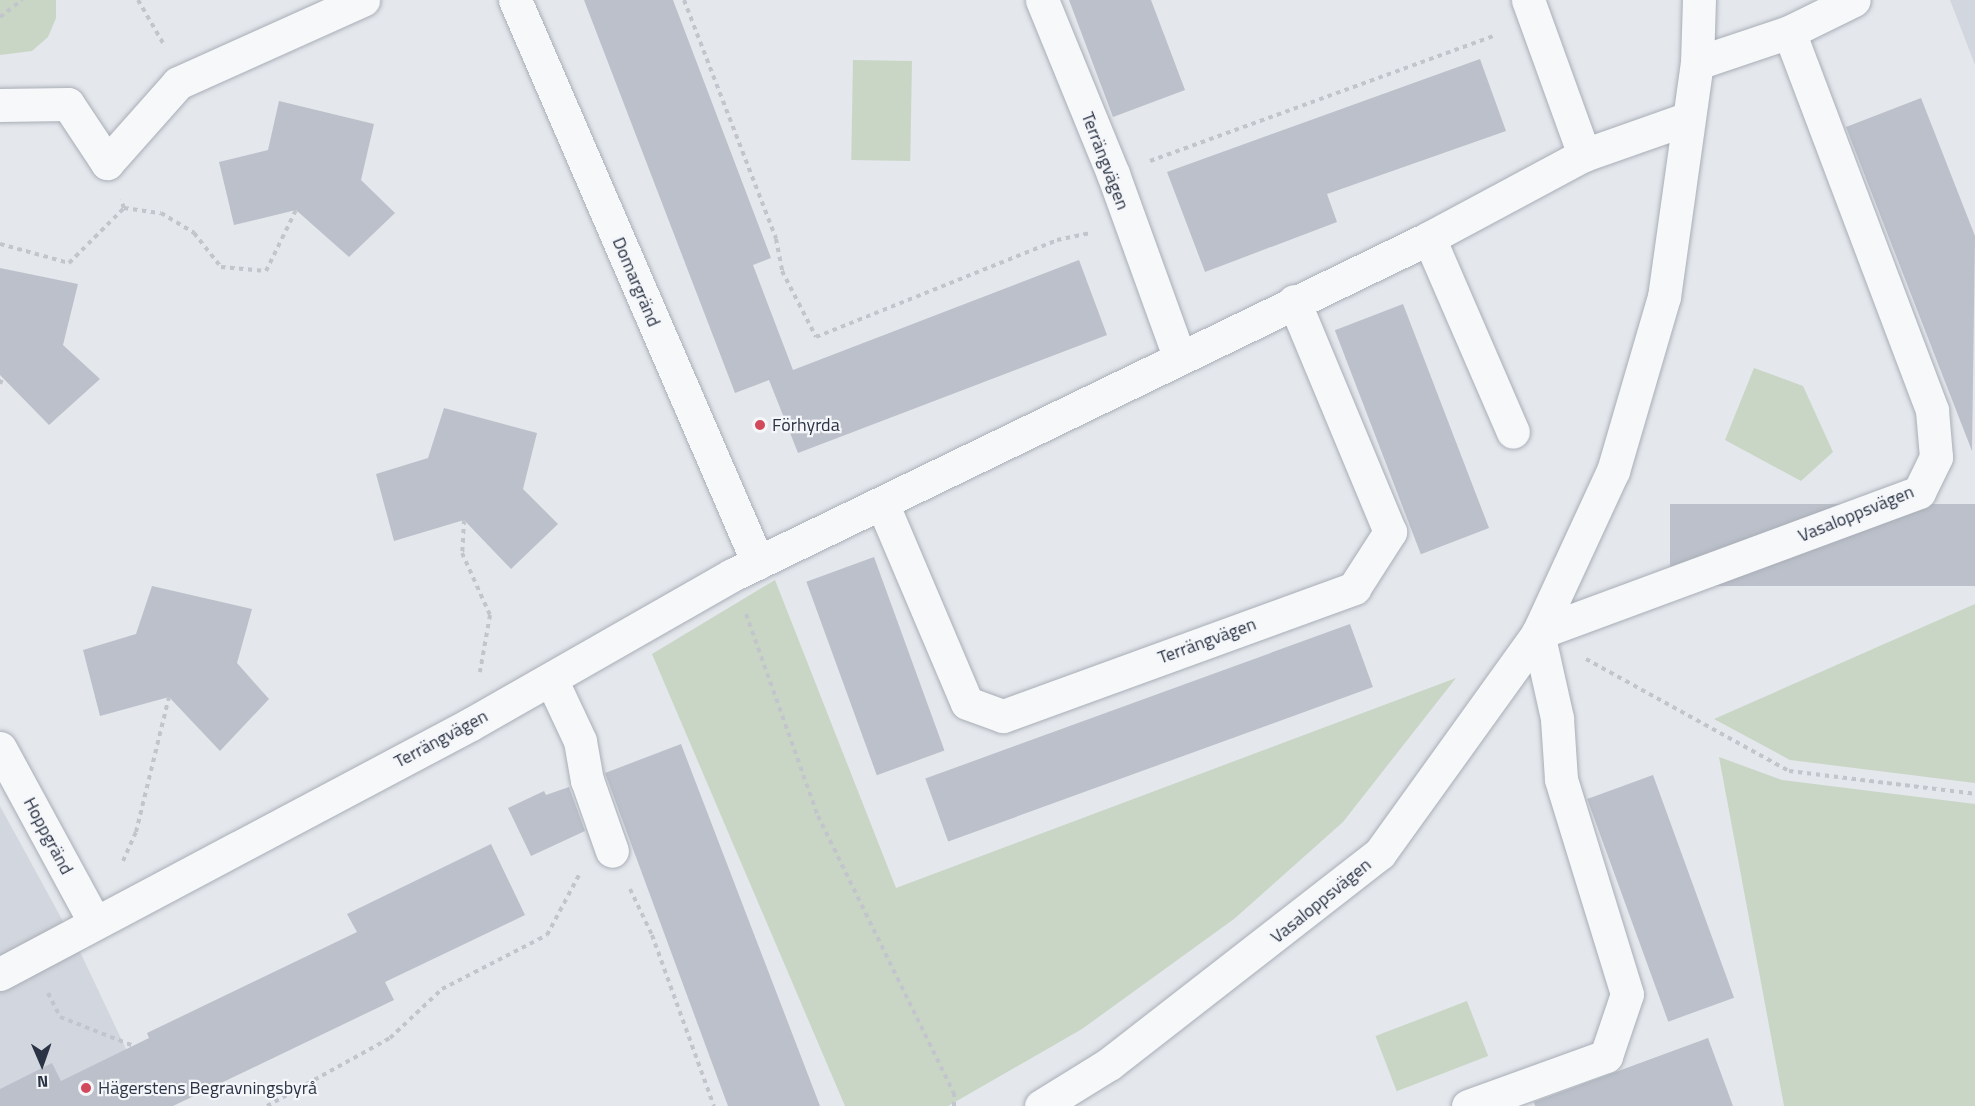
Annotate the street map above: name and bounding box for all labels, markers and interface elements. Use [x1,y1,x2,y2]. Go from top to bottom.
street label: Terrängvägen [1076,109,1134,213]
street label: Domargränd [608,234,664,330]
place label: Förhyrda [772,414,840,436]
marker: Förhyrda [753,418,767,432]
street label: Vasaloppsvägen [1795,481,1917,547]
street label: Terrängvägen [1155,613,1259,669]
street label: Terrängvägen [391,705,491,773]
street label: Hoppgränd [19,794,77,878]
street label: Vasaloppsvägen [1266,854,1376,948]
north arrow [12,1034,72,1094]
text: N [37,1070,49,1094]
place label: Hägerstens Begravningsbyrå [98,1077,317,1099]
marker: Hägerstens Begravningsbyrå [79,1081,93,1095]

